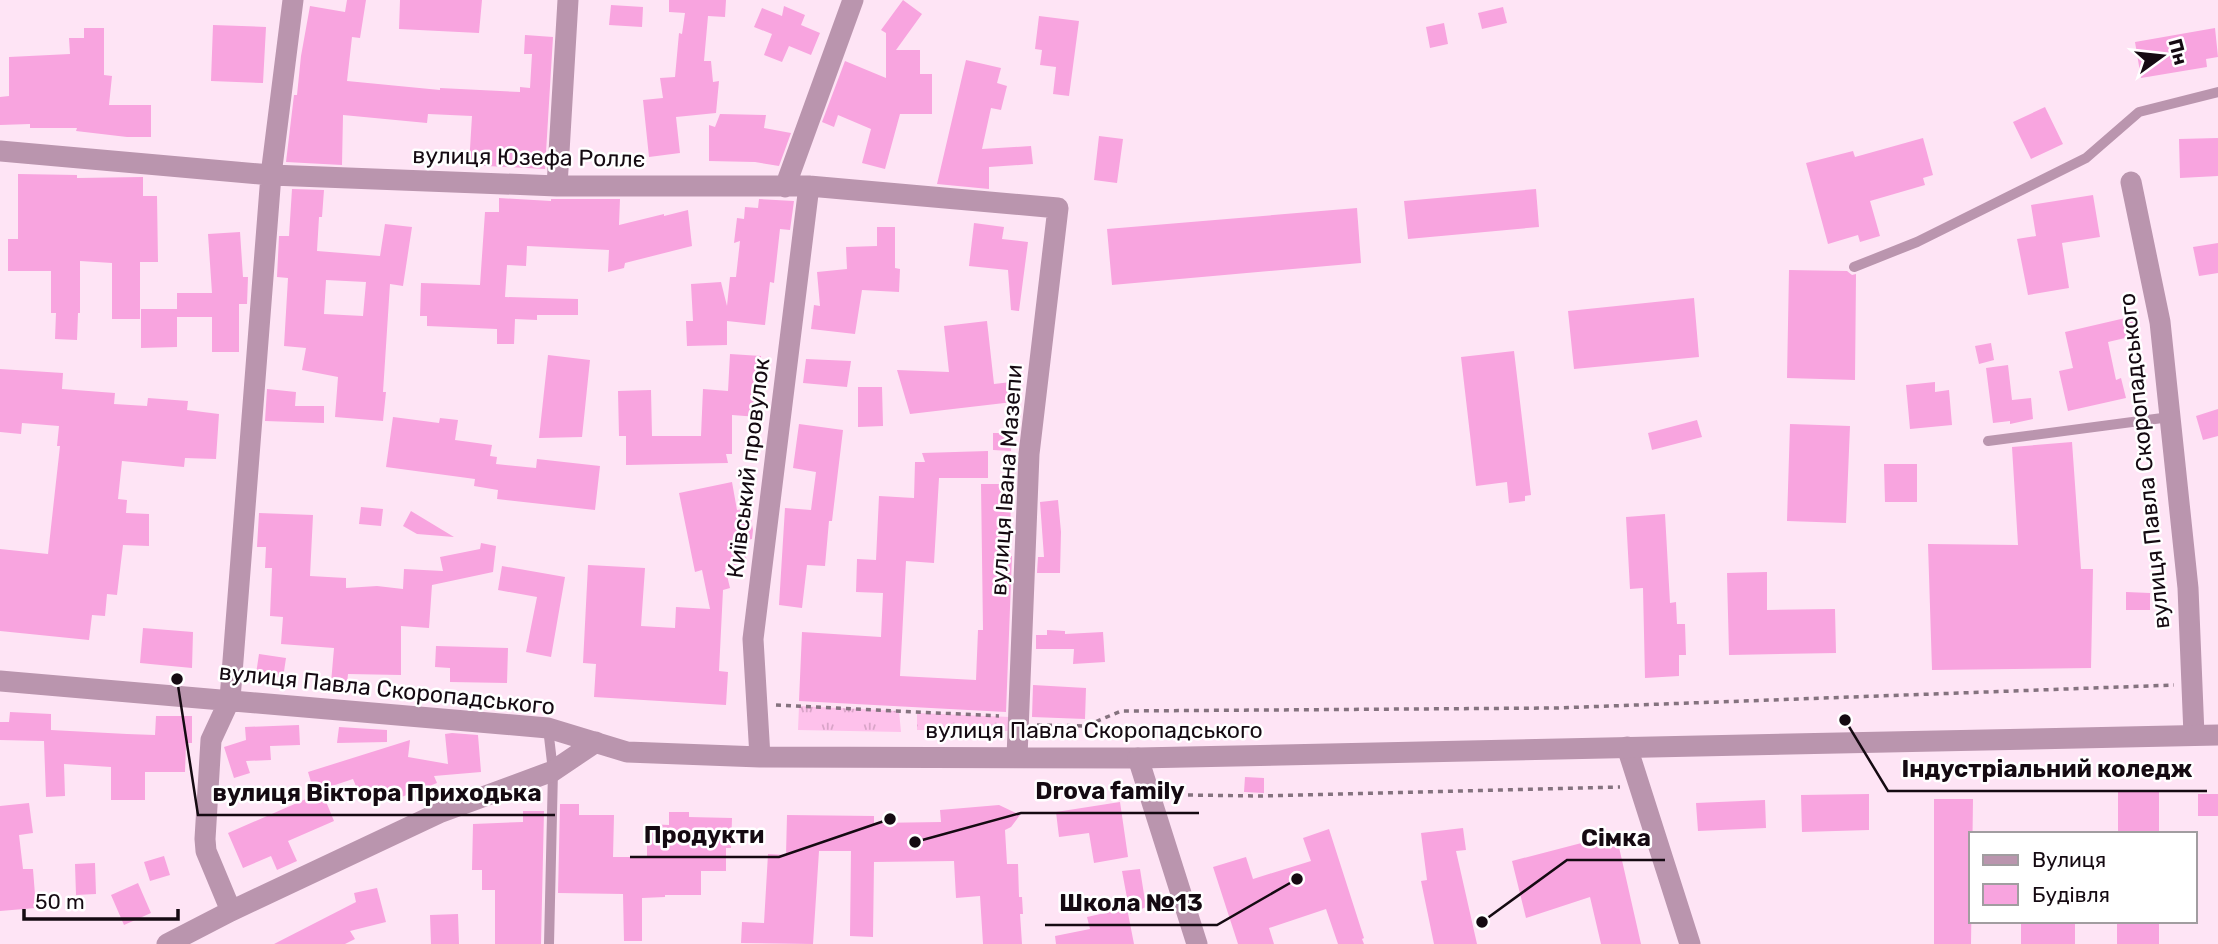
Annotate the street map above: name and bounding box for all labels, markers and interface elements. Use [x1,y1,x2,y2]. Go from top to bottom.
north arrow [2127,21,2197,91]
text: Пн [2163,36,2192,67]
street label: вулиця Юзефа Роллє [412,141,646,173]
street label: вулиця Павла Скоропадського [2112,292,2176,630]
street label: Київський провулок [721,356,775,580]
street label: вулиця Івана Мазепи [984,363,1028,597]
street label: вулиця Павла Скоропадського [218,657,556,721]
street label: вулиця Павла Скоропадського [925,716,1263,744]
callout: Індустріальний коледж [1888,746,2207,791]
text: Індустріальний коледж [1902,755,2193,783]
callout: Drova family [1021,768,1199,813]
callout: вулиця Віктора Приходька [198,770,555,815]
text: Drova family [1035,777,1185,805]
text: вулиця Віктора Приходька [212,779,542,807]
callout: Продукти [630,812,779,857]
callout: Сімка [1567,815,1665,860]
text: Продукти [644,821,764,849]
text: Сімка [1581,824,1651,852]
legend [1969,832,2197,923]
text: Вулиця [2032,847,2106,872]
scale bar [24,878,178,922]
callout: Школа №13 [1045,880,1217,925]
text: Будівля [2032,882,2110,907]
text: 50 m [35,889,85,914]
text: Школа №13 [1059,889,1203,917]

